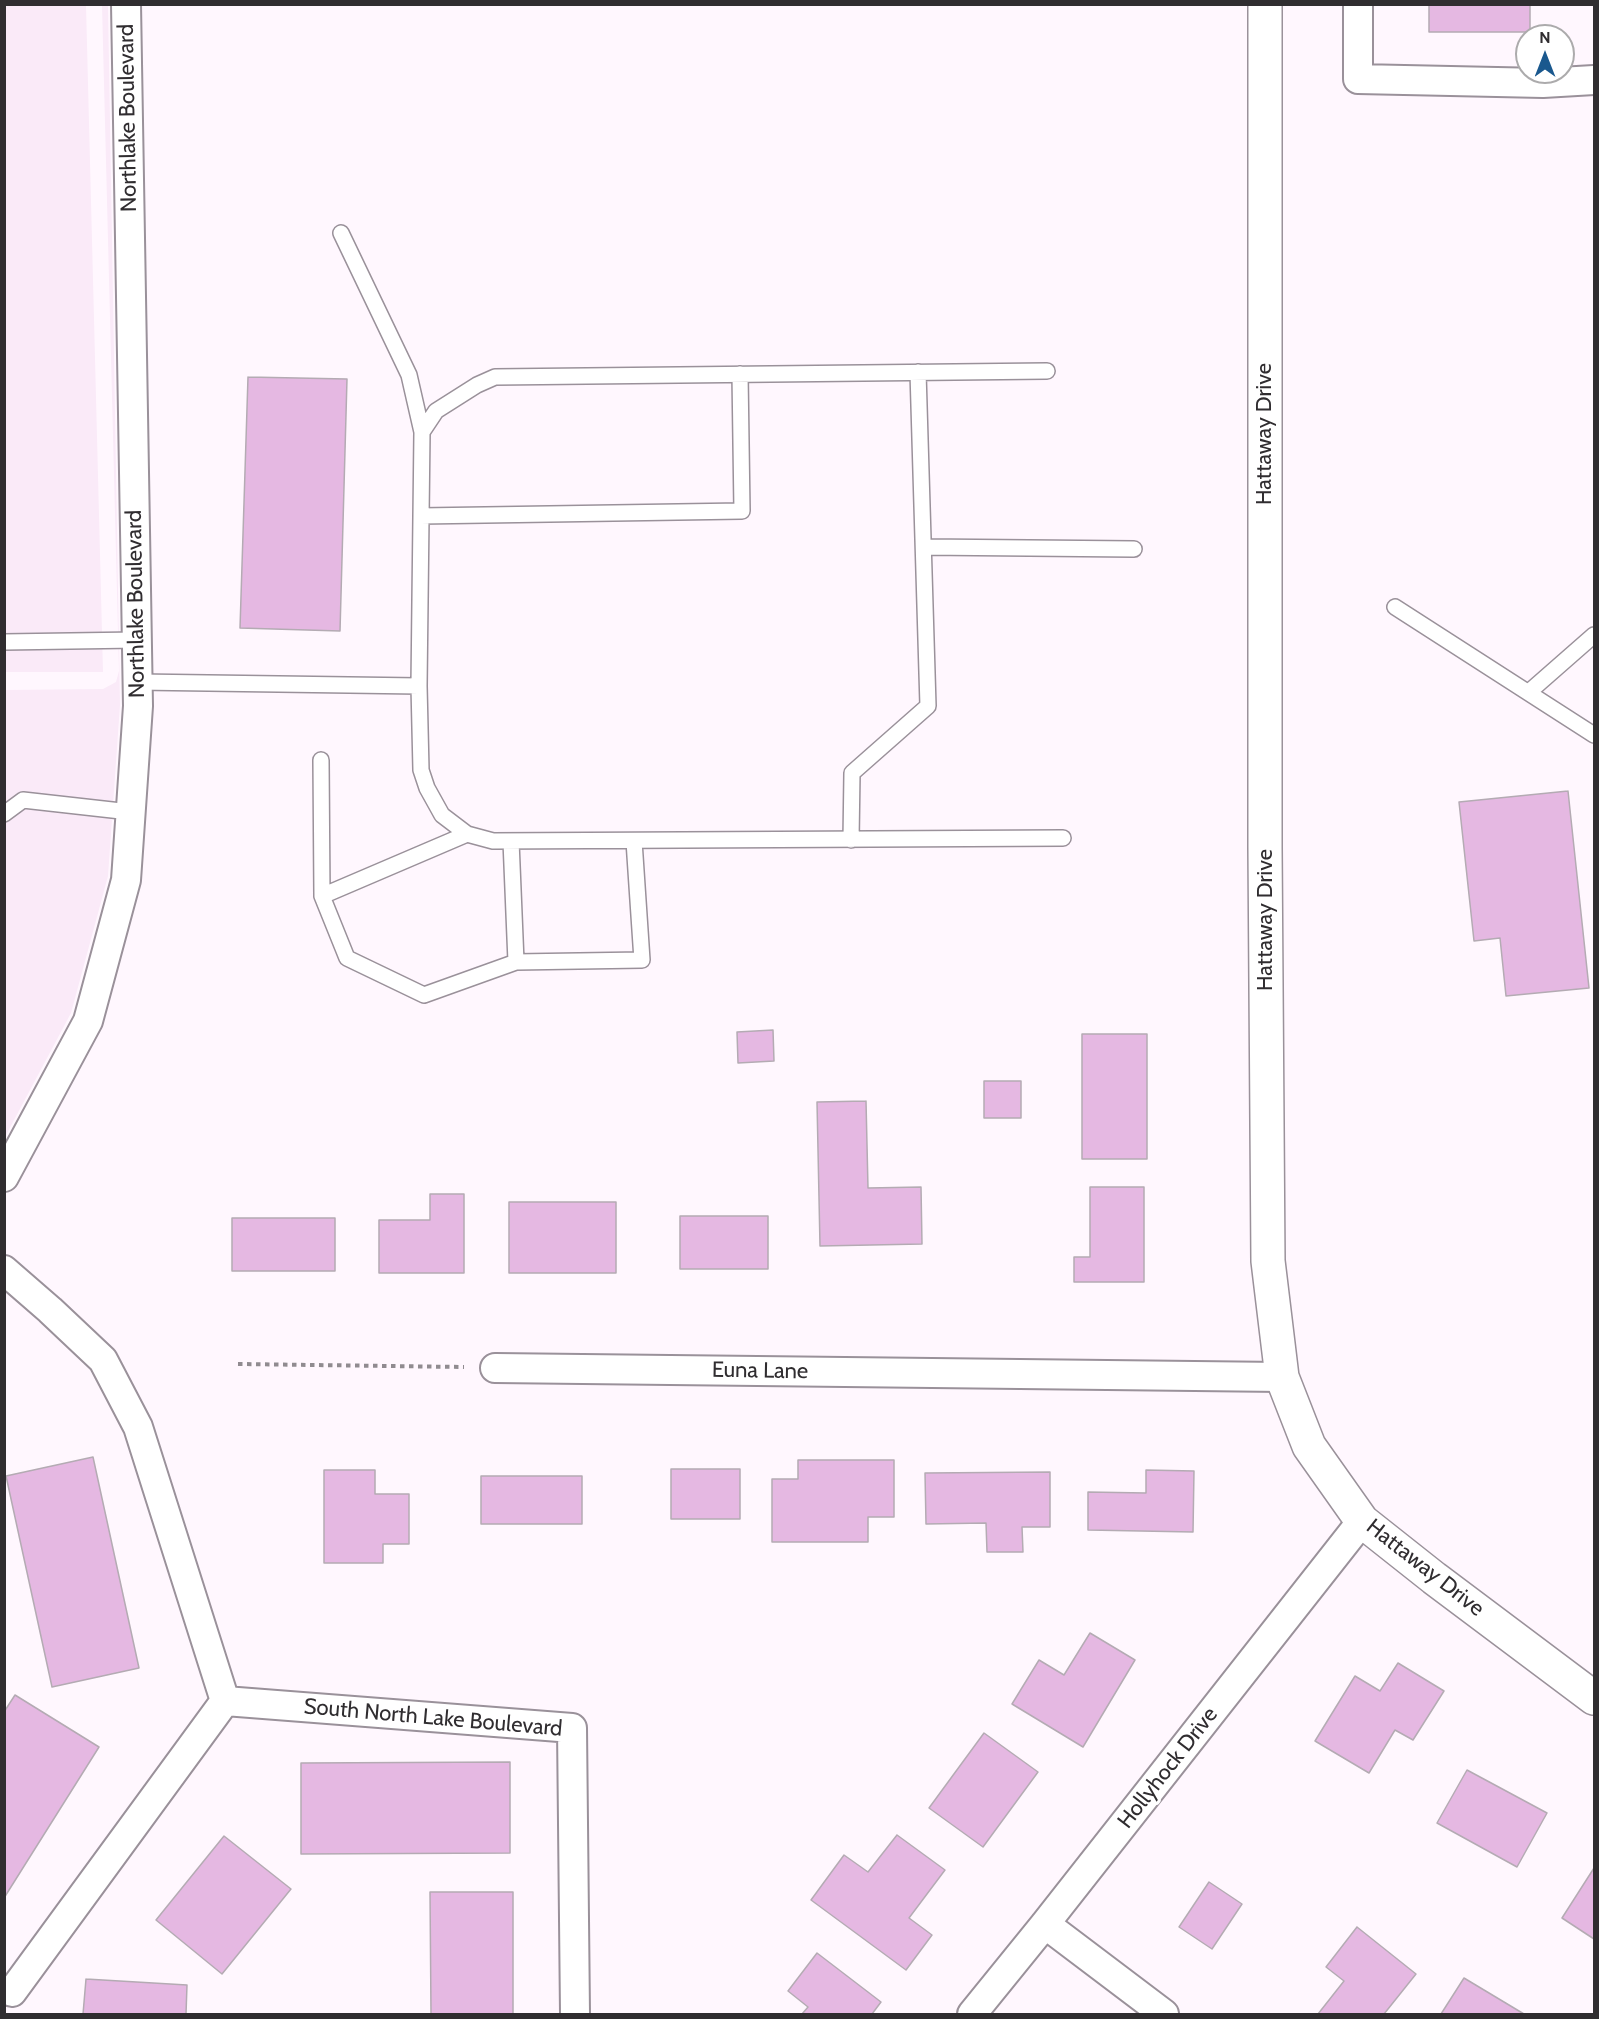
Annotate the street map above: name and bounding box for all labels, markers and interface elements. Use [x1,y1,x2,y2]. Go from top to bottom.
street label: Northlake Boulevard [113,24,143,212]
north arrow [1515,24,1575,84]
text: N [1539,28,1551,47]
street label: Hattaway Drive [1252,363,1278,505]
street label: Northlake Boulevard [121,510,151,698]
street label: Hattaway Drive [1253,849,1279,991]
street label: Euna Lane [712,1357,808,1385]
street label: Hattaway Drive [1361,1514,1489,1622]
street label: South North Lake Boulevard [303,1694,563,1742]
street label: Hollyhock Drive [1112,1702,1224,1834]

